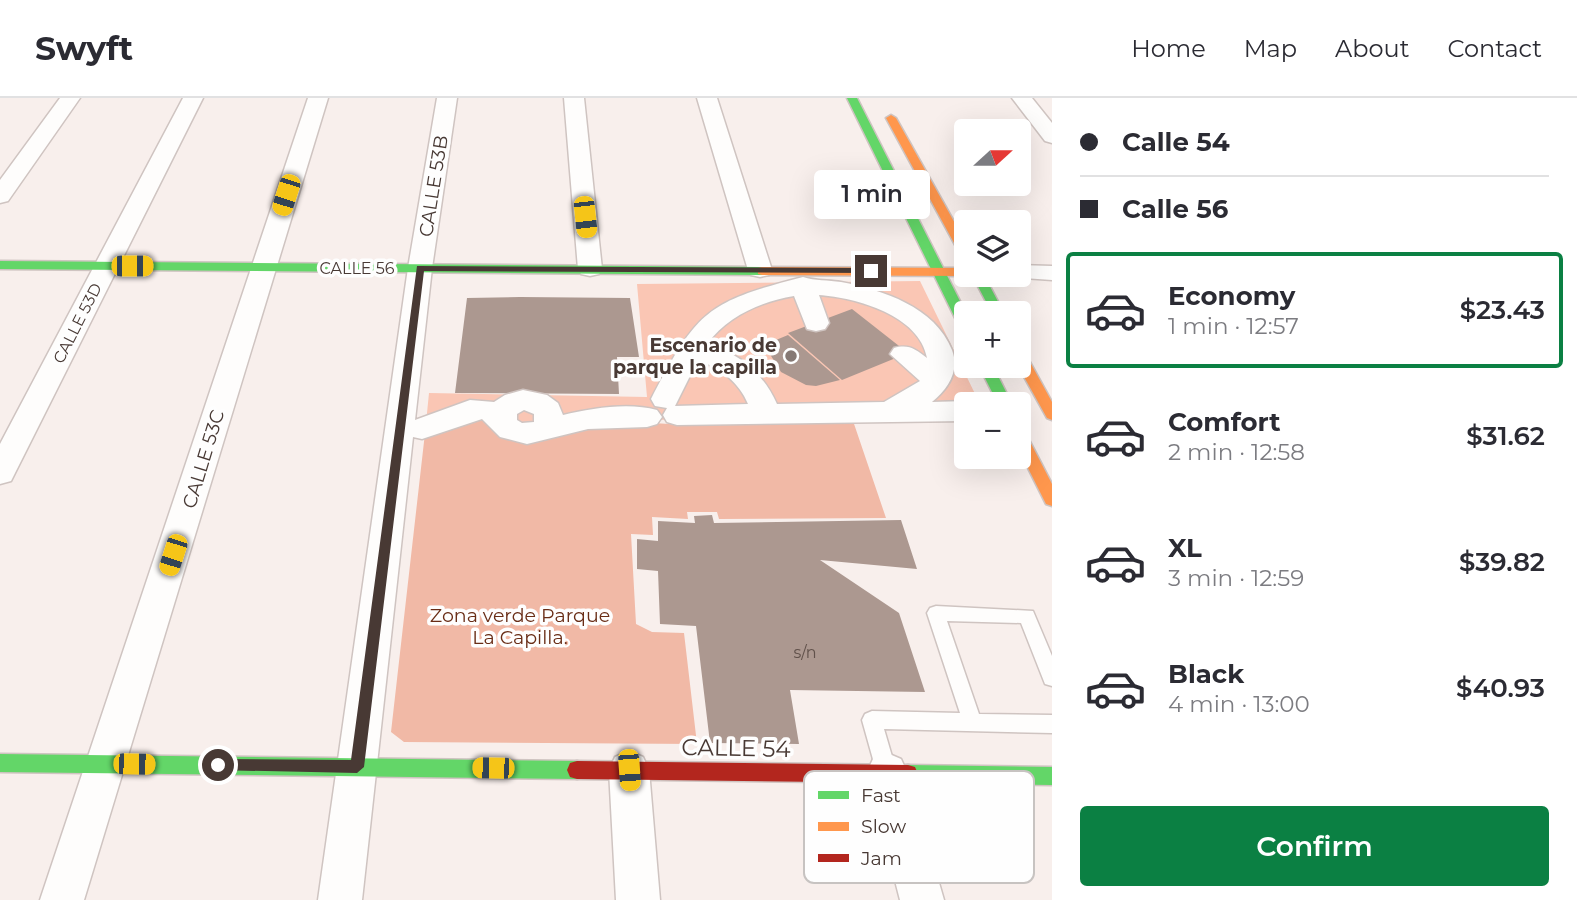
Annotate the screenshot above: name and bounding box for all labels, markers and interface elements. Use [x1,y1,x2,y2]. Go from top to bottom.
text: Swyft [35,28,133,68]
text: Home [1131,34,1206,63]
text: Map [1244,34,1297,63]
text: About [1335,34,1409,63]
text: Contact [1447,34,1542,63]
north arrow [954,119,1031,196]
map controls [954,119,1031,469]
text: Calle 54 [1122,126,1230,158]
street label: CALLE 53B [414,134,453,239]
callout: 1 min [813,170,929,218]
car [270,172,303,218]
text: 1 min [841,180,903,208]
text: Calle 56 [1122,193,1228,225]
car [573,195,598,239]
button: layers [954,210,1031,287]
route end [855,255,887,287]
car [112,256,154,277]
street label: CALLE 56 [319,259,395,278]
icon: car [1084,279,1147,342]
street label: CALLE 53D [49,280,106,367]
text: Economy [1168,280,1295,312]
text: $23.43 [1460,294,1545,326]
button: + [954,301,1031,378]
text: 1 min · 12:57 [1168,312,1299,340]
place label: Escenario de parque la capilla [613,334,777,379]
marker: Escenario de parque la capilla [783,348,799,364]
button: − [954,392,1031,469]
icon: car [1084,405,1147,468]
text: Comfort [1168,406,1280,438]
street label: CALLE 53C [178,407,229,511]
text: $31.62 [1466,420,1545,452]
text: 2 min · 12:58 [1168,438,1305,466]
icon: car [1084,531,1147,594]
car [157,532,190,578]
text: XL [1168,532,1202,564]
text: $39.82 [1459,546,1545,578]
text: 3 min · 12:59 [1168,564,1304,592]
park label: Zona verde Parque La Capilla. [430,604,610,649]
house number: s/n [794,643,816,662]
icon: car [1084,657,1147,720]
text: Black [1168,658,1244,690]
text: $40.93 [1456,672,1545,704]
text: 4 min · 13:00 [1168,690,1310,718]
street label: CALLE 54 [681,733,791,763]
car [618,748,641,792]
route start [202,749,234,781]
car [113,753,156,775]
car [472,757,515,779]
legend [804,771,1034,883]
text: Fast [861,784,901,807]
button: Confirm [1080,806,1549,886]
text: Slow [861,815,906,838]
text: Jam [860,847,902,870]

